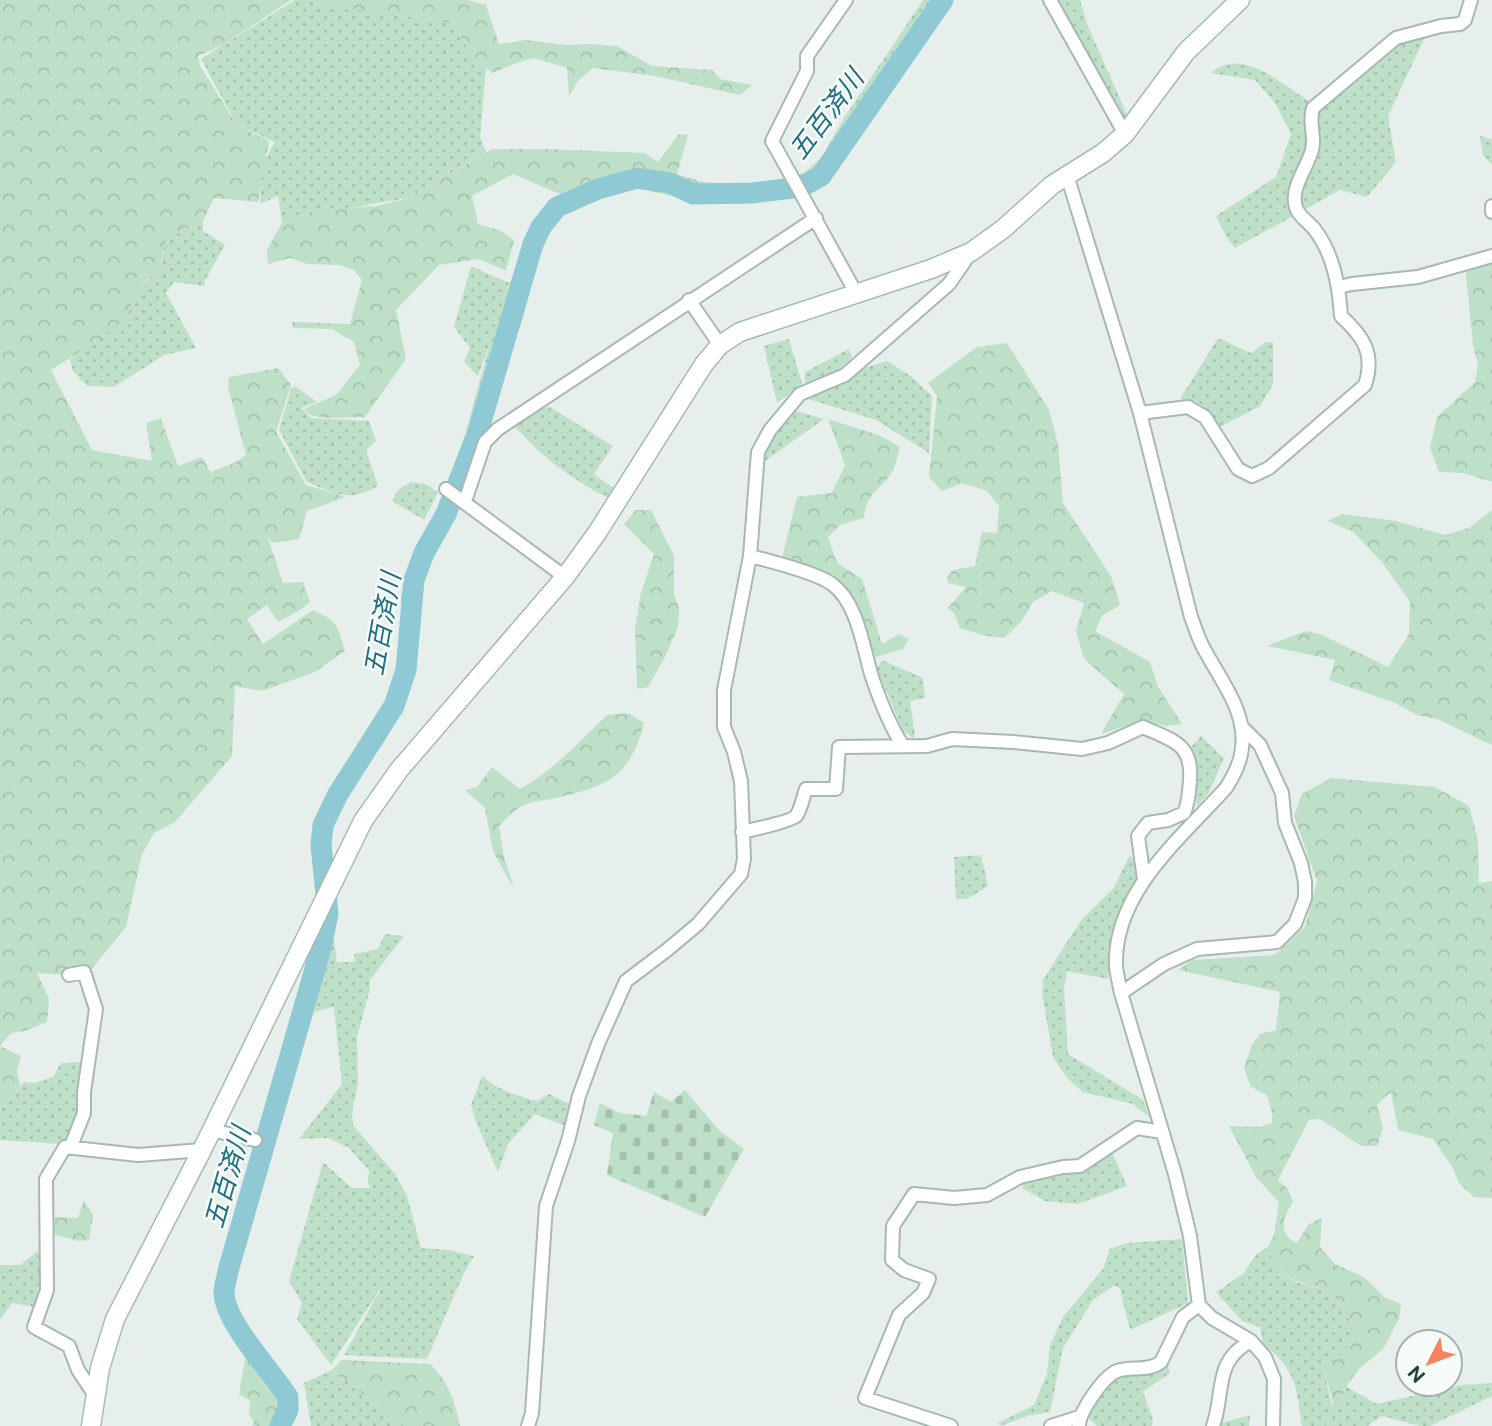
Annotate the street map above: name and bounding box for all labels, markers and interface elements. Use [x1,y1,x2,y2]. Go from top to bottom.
water label: 五百済川 [782,61,871,165]
water label: 五百済川 [358,567,407,678]
water label: 五百済川 [198,1120,257,1231]
north arrow [1394,1328,1464,1398]
text: N [1403,1361,1430,1387]

